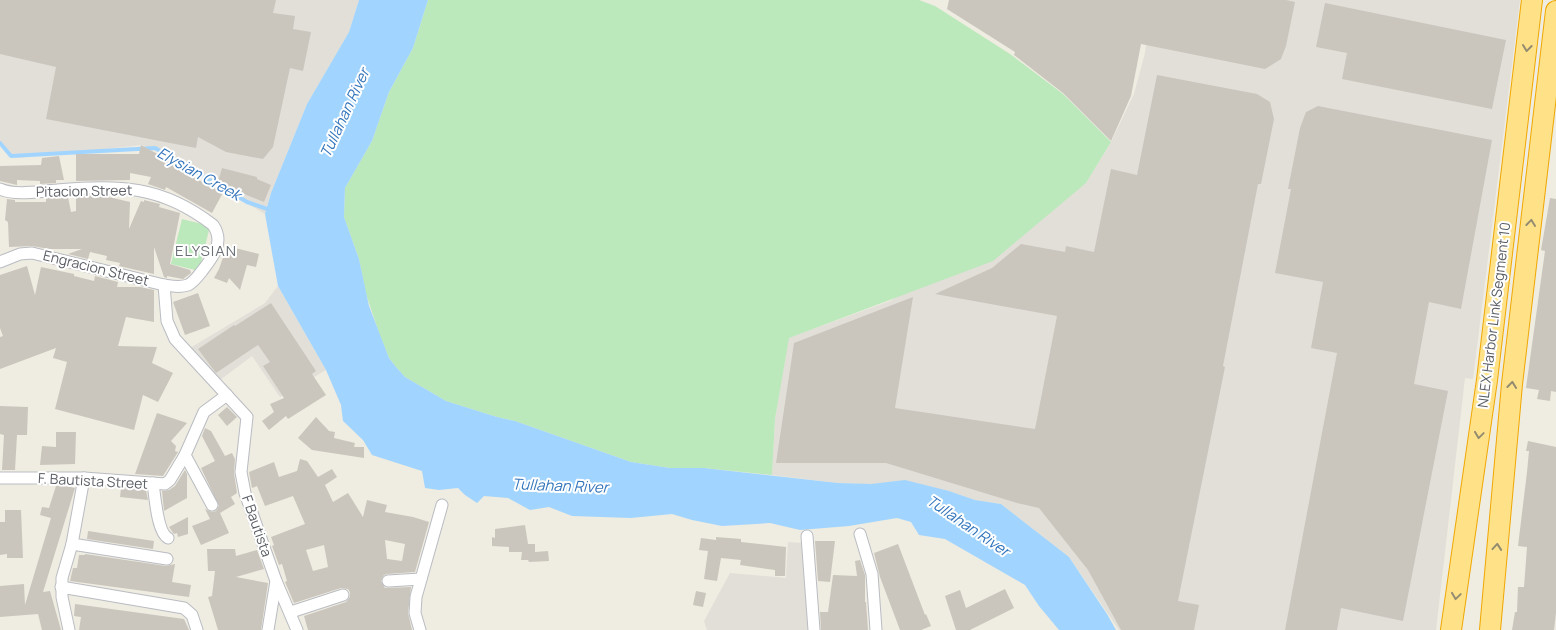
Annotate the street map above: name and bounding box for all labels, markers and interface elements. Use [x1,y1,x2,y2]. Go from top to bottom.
one-way arrow [1522,44,1532,53]
water label: Tullahan River [315,62,375,161]
water label: Elysian Creek [154,142,247,206]
street label: Pitacion Street [36,180,133,201]
one-way arrow [1525,219,1536,227]
street label: NLEX Harbor Link Segment 10 [1473,221,1514,409]
district label: ELYSIAN [175,240,237,261]
street label: Engracion Street [41,245,151,290]
one-way arrow [1506,380,1517,388]
one-way arrow [1474,431,1484,440]
street label: F. Bautista Street [38,468,149,493]
water label: Tullahan River [512,473,611,498]
water label: Tullahan River [923,490,1016,563]
street label: F Bautista [238,492,277,559]
one-way arrow [1491,542,1502,550]
one-way arrow [1451,593,1462,601]

